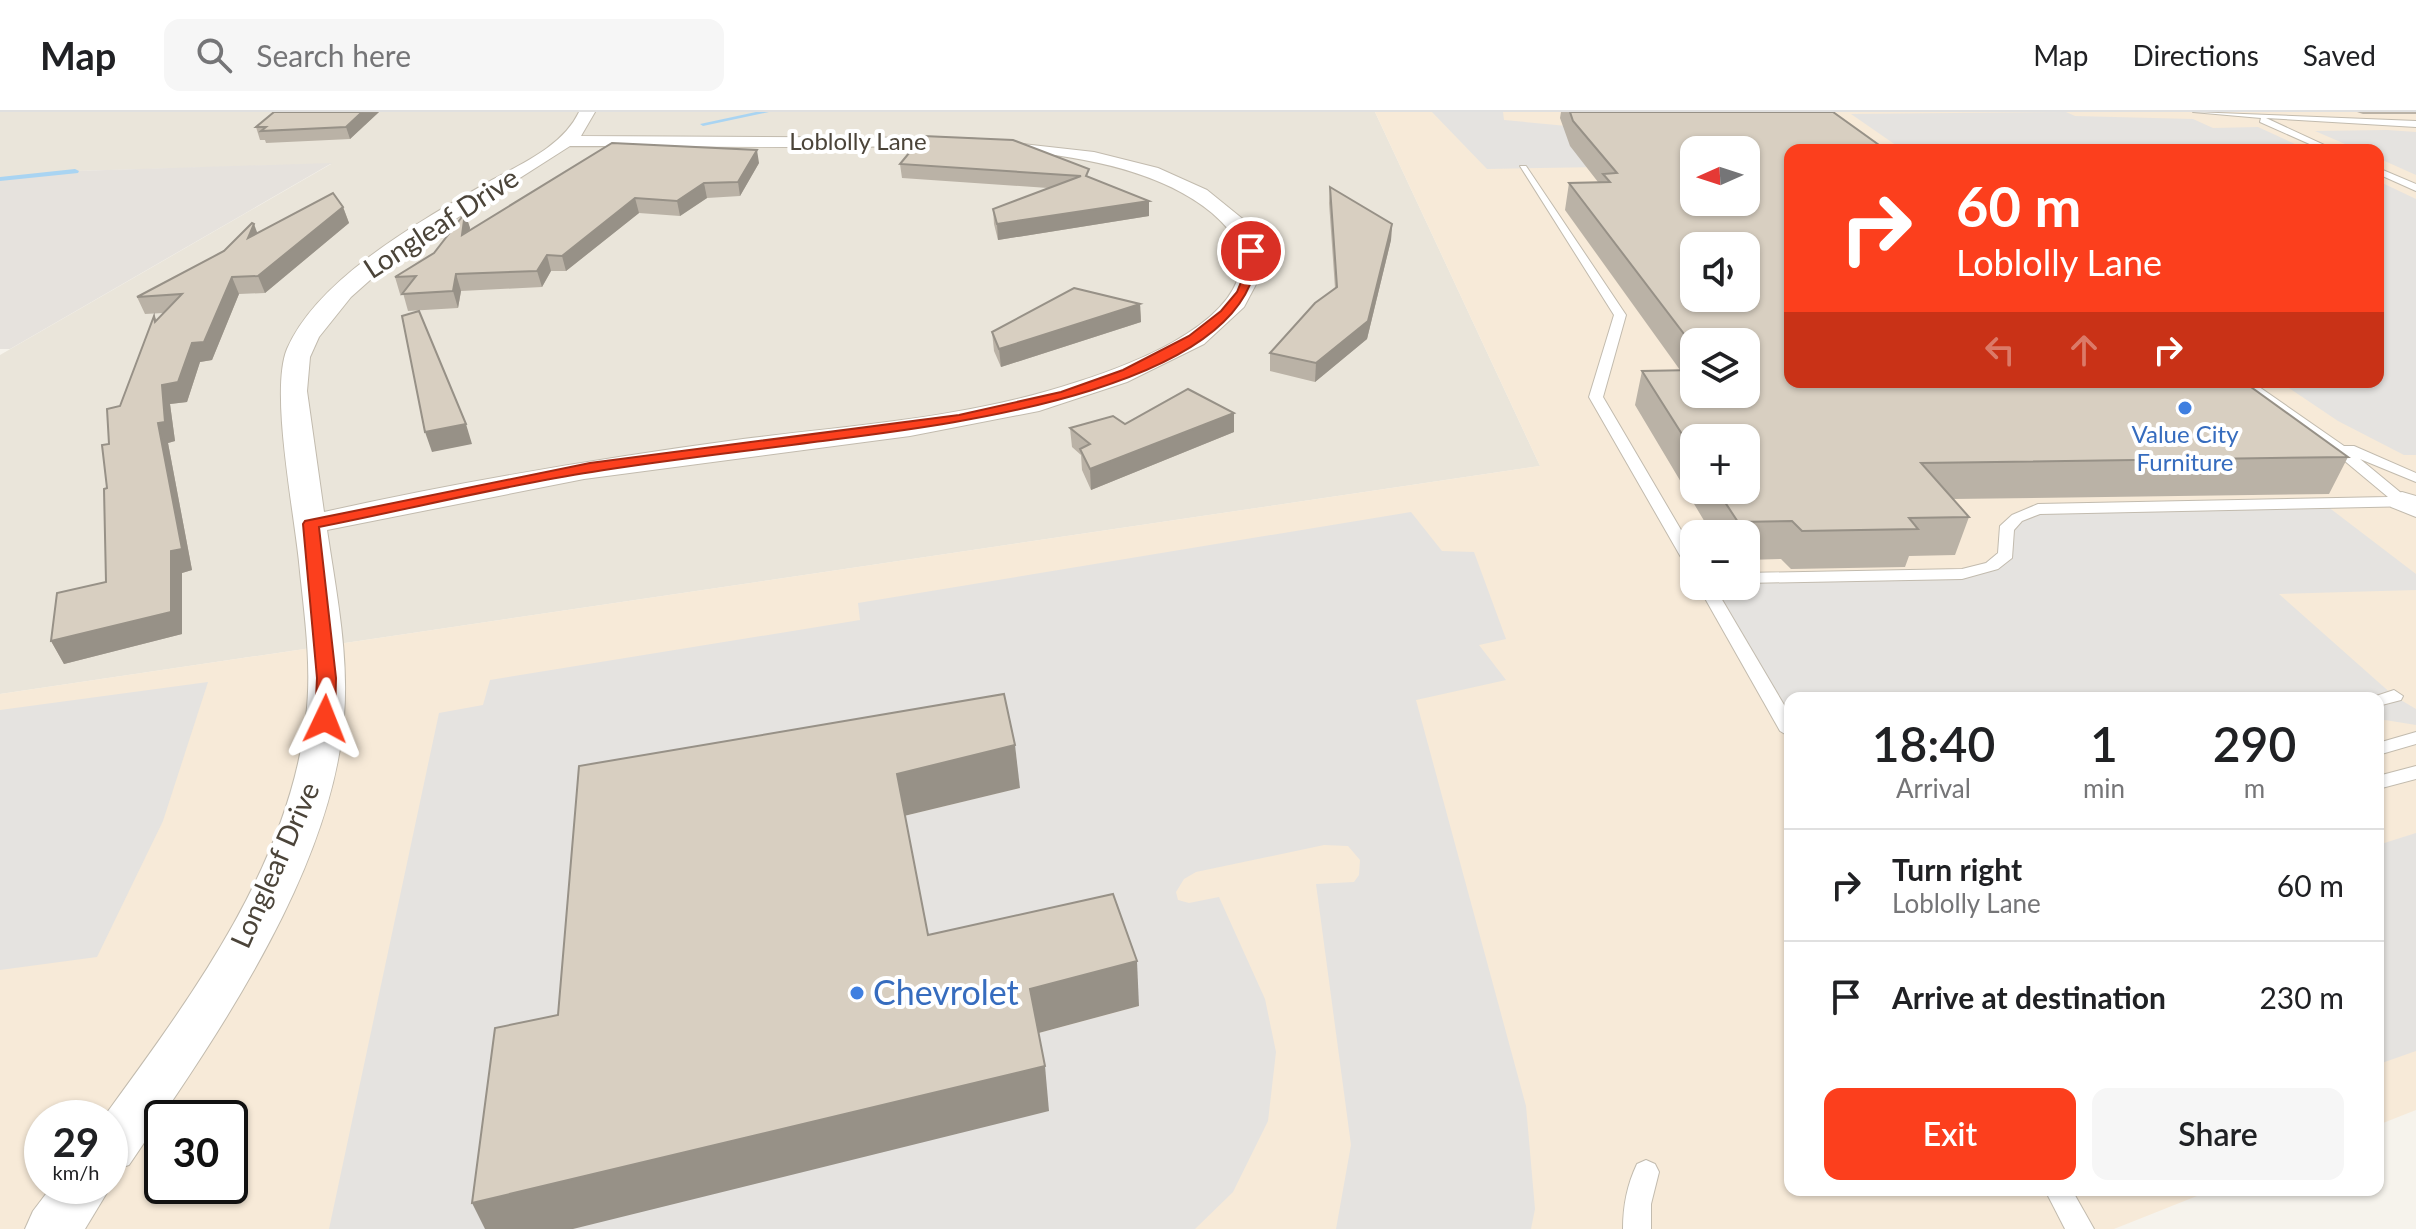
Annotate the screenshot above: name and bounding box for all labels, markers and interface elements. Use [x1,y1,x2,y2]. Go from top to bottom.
search box [164,19,724,91]
text: Map [40,32,116,78]
icon: search [192,33,236,77]
text: Search here [256,37,411,73]
text: Map [2033,38,2088,72]
text: Directions [2132,38,2259,72]
text: Saved [2303,38,2376,72]
street label: Loblolly Lane [789,126,927,155]
north arrow [1680,136,1760,216]
map controls [1680,136,1760,600]
street label: Longleaf Drive [357,160,524,285]
text: 60 m [1956,172,2081,239]
icon: right [1824,176,1928,280]
pin [1217,217,1285,285]
icon: arrive [1229,229,1273,273]
button: sound [1680,232,1760,312]
text: Loblolly Lane [1956,240,2162,284]
button: layers [1680,328,1760,408]
icon: left [1978,328,2022,372]
icon: ahead [2062,328,2106,372]
icon: right [2146,328,2190,372]
marker: Value City Furniture [2176,399,2194,417]
place label: Value City Furniture [2131,419,2239,476]
button: + [1680,424,1760,504]
button: − [1680,520,1760,600]
position arrow [283,677,367,761]
text: 18:40 [1872,715,1995,772]
text: 1 [2090,715,2118,772]
text: 290 [2213,715,2296,772]
text: Arrival [1896,772,1971,804]
text: min [2083,772,2125,804]
text: m [2244,772,2265,804]
street label: Longleaf Drive [222,776,326,953]
text: Turn right [1892,851,2022,887]
icon: right [1824,863,1868,907]
text: 60 m [2277,867,2344,903]
text: Loblolly Lane [1892,887,2041,919]
place label: Chevrolet [873,971,1019,1012]
icon: arrive [1824,975,1868,1019]
text: Arrive at destination [1892,979,2166,1015]
text: 230 m [2259,979,2344,1015]
marker: Chevrolet [848,984,866,1002]
button: Exit [1824,1088,2076,1180]
button: Share [2092,1088,2344,1180]
speed limit sign: 30 [144,1100,248,1204]
text: 29 [53,1118,99,1166]
text: km/h [53,1160,99,1184]

